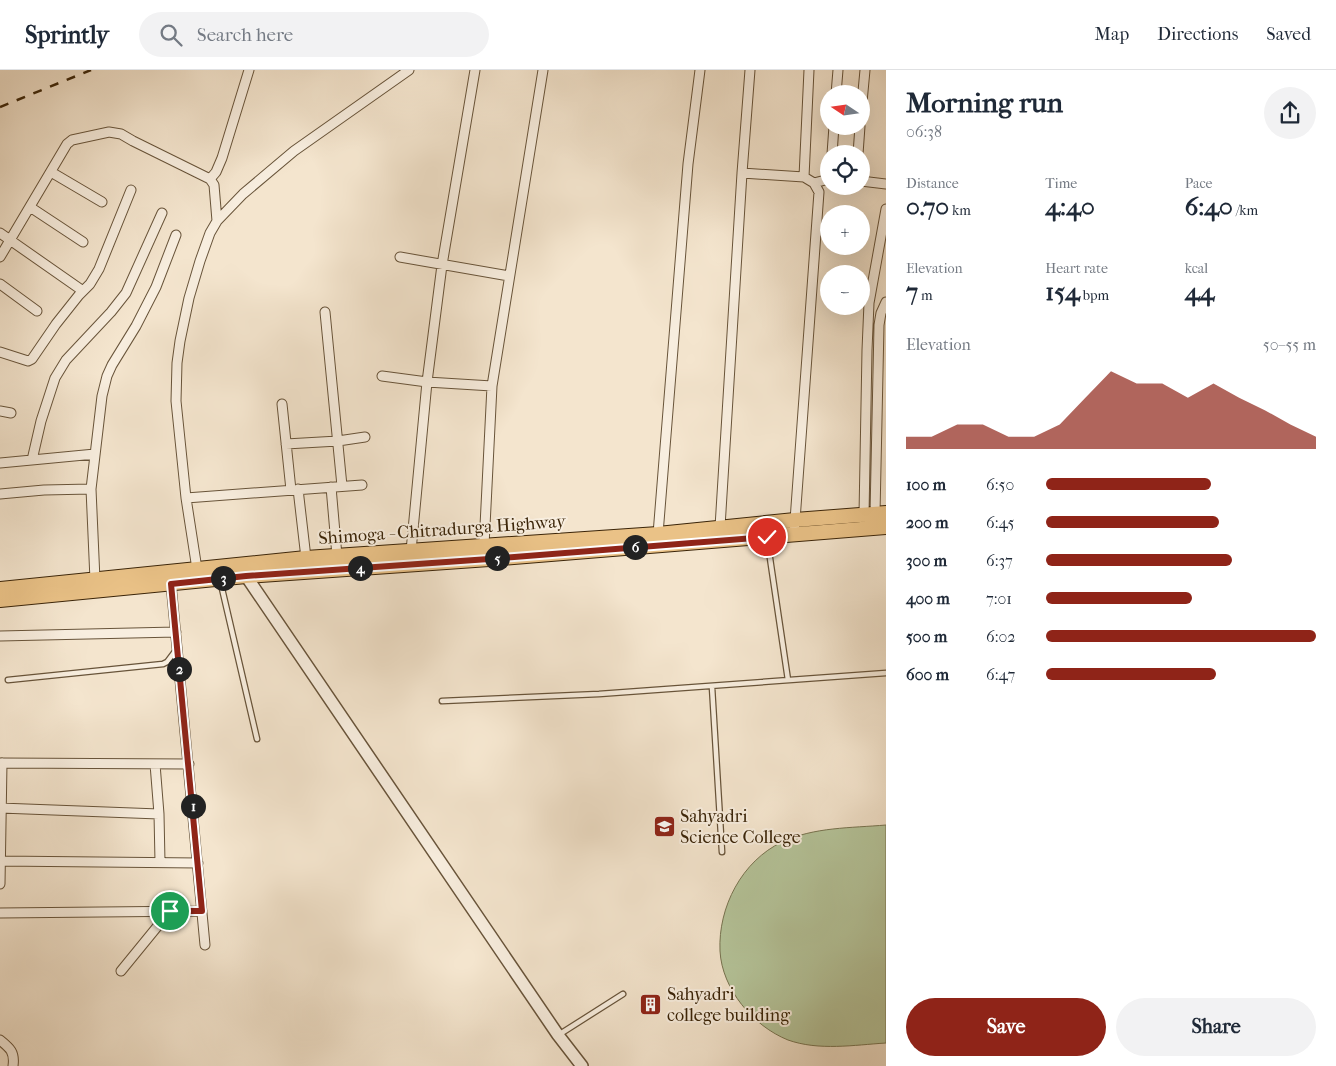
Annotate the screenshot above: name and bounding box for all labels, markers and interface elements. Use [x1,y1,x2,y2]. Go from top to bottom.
search box [139,12,489,57]
text: Sprintly [25,21,109,49]
icon: search [157,21,185,49]
text: Search here [197,24,293,46]
text: Map [1095,24,1129,45]
text: Directions [1157,24,1238,45]
text: Saved [1266,24,1311,45]
north arrow [820,85,870,135]
map controls [820,85,870,315]
text: Morning run [906,86,1063,119]
button: share [1264,87,1316,139]
text: 06:38 [906,122,942,141]
button: locate [820,145,870,195]
text: Distance [906,175,959,192]
text: Time [1045,175,1077,192]
text: Pace [1185,175,1213,192]
text: 0.70 [906,192,949,221]
text: 4:40 [1045,192,1095,221]
text: 6:40 [1185,192,1233,221]
text: km [949,202,971,219]
text: /km [1233,202,1258,219]
button: + [820,205,870,255]
text: Elevation [906,260,963,277]
text: Heart rate [1045,260,1108,277]
text: kcal [1185,260,1208,277]
button: − [820,265,870,315]
text: 7 [906,277,918,306]
text: 154 [1045,277,1080,306]
text: 44 [1185,277,1214,306]
text: m [918,287,933,304]
text: bpm [1080,287,1109,304]
text: Elevation [906,335,971,354]
text: 50–55 m [1263,335,1316,354]
text: 100 m [906,475,946,494]
text: 6:50 [986,475,1014,494]
street label: Shimoga - Chitradurga Highway [318,511,568,549]
text: 200 m [906,513,949,532]
text: 6:45 [986,513,1014,532]
pin [746,516,788,558]
icon: check [753,523,781,551]
pin: 6 [622,534,648,560]
text: 6 [632,539,639,556]
pin: 5 [484,546,510,570]
text: 5 [494,550,501,567]
text: 300 m [906,551,947,570]
text: 6:37 [986,551,1013,570]
pin: 4 [348,556,372,580]
text: 4 [356,560,365,577]
pin: 3 [210,566,236,590]
text: 3 [221,570,226,587]
text: 400 m [906,589,950,608]
text: 7:01 [986,589,1012,608]
text: 500 m [906,627,947,646]
text: 6:02 [986,627,1016,646]
pin: 2 [166,656,192,682]
text: 2 [176,661,183,678]
text: 600 m [906,665,949,684]
text: 6:47 [986,665,1015,684]
pin: 1 [180,794,206,818]
text: 1 [191,798,196,815]
place label: Sahyadri Science College [680,806,801,848]
school or university icon: Sahyadri Science College [652,814,676,838]
pin [149,890,191,932]
icon: arrive [156,897,184,925]
place label: Sahyadri college building [667,984,790,1026]
building icon: Sahyadri college building [639,992,663,1016]
button: Save [906,998,1106,1056]
button: Share [1116,998,1316,1056]

